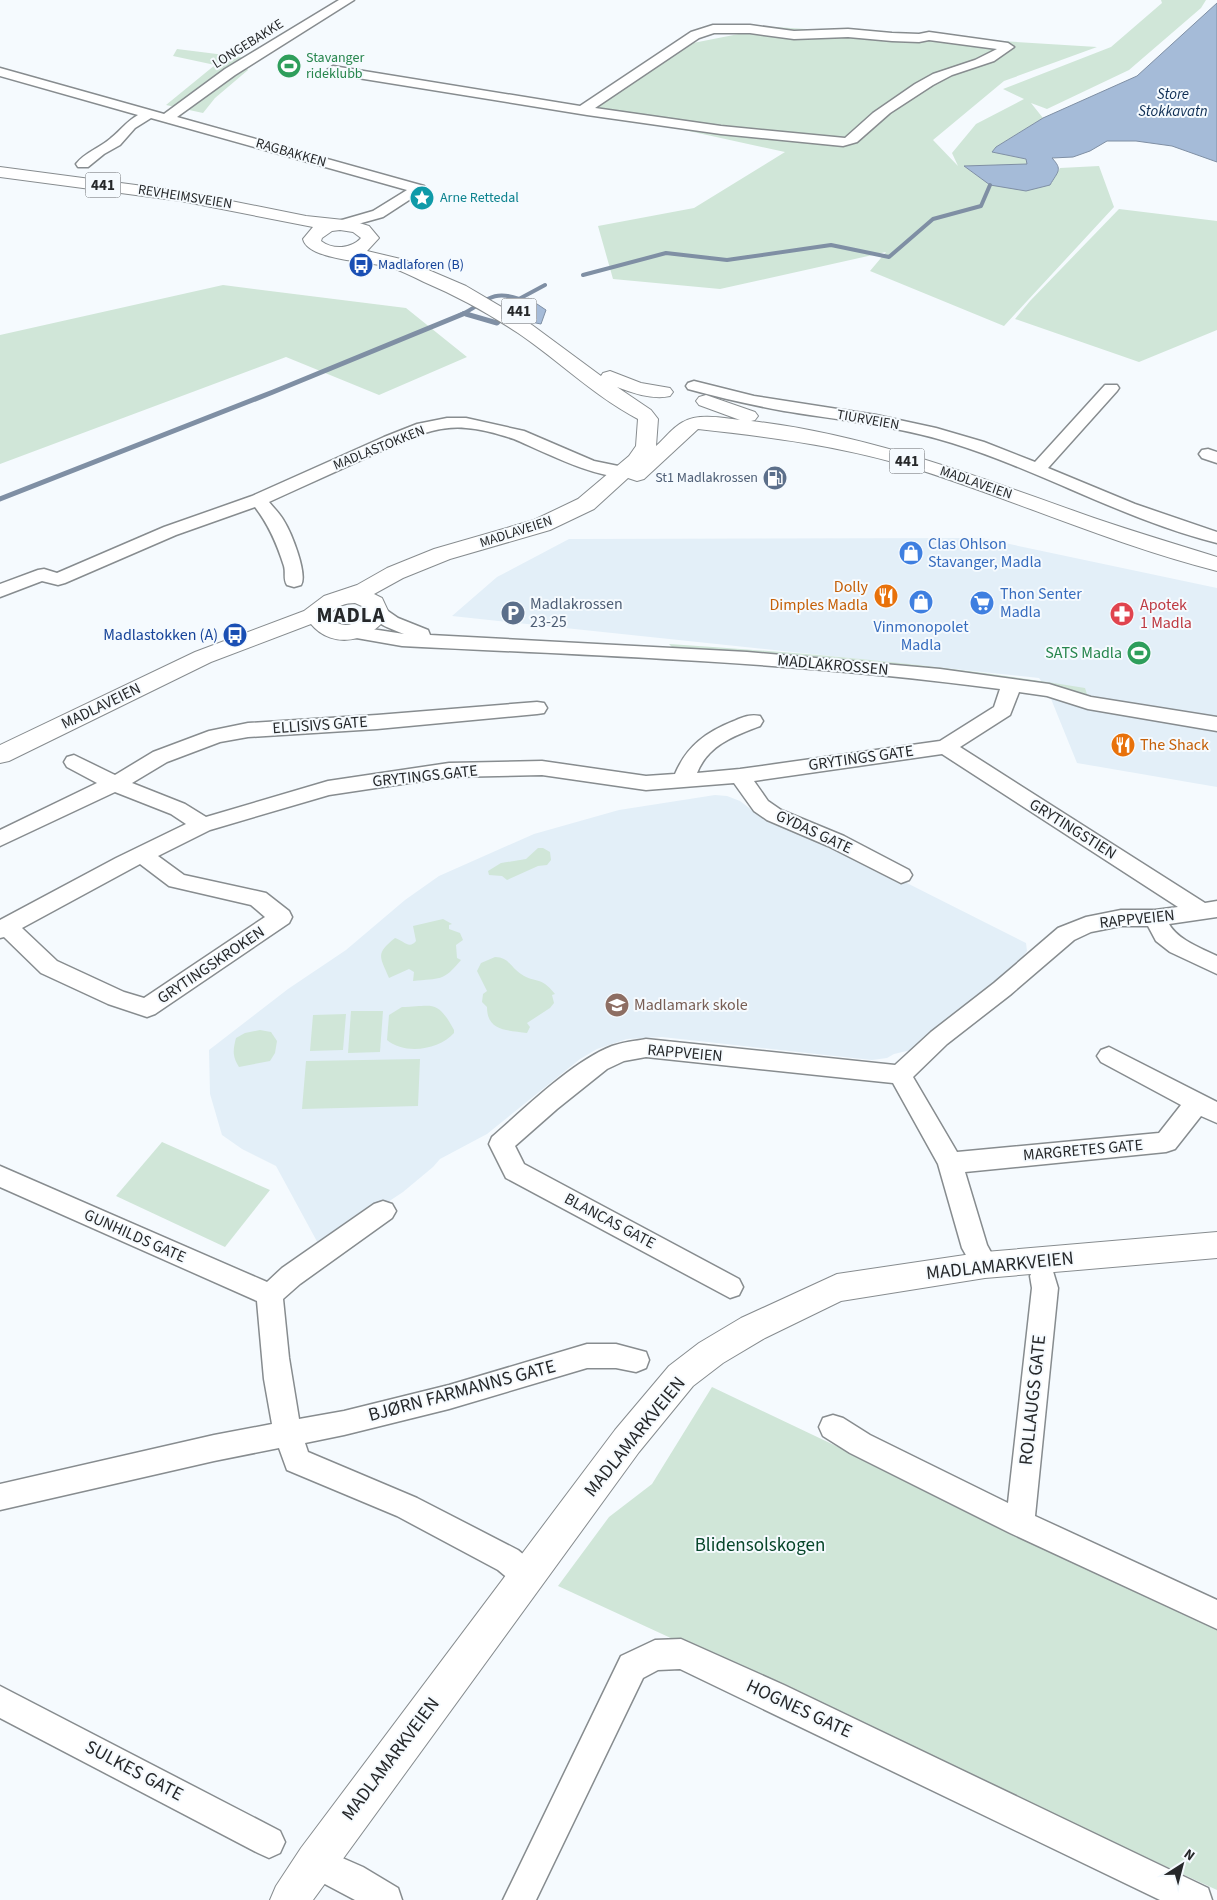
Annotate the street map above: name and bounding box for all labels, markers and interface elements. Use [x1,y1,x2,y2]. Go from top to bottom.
street label: LONGEBAKKE [209,14,287,74]
place label: Stavanger rideklubb [306,48,364,84]
sports icon: Stavanger rideklubb [276,53,302,79]
water label: Store Stokkavatn [1138,84,1208,122]
street label: RAGBAKKEN [253,133,329,173]
road number: 441 [86,172,120,198]
street label: REVHEIMSVEIEN [136,180,234,214]
place icon: Arne Rettedal [409,185,435,211]
place label: Arne Rettedal [440,188,519,208]
bus stop icon: Madlaforen (B) [348,252,374,278]
place label: Madlaforen (B) [378,255,464,275]
road number: 441 [502,298,536,324]
street label: TIURVEIEN [835,405,901,435]
street label: MADLASTOKKEN [330,421,428,475]
road number: 441 [890,448,924,474]
street label: MADLAVEIEN [937,461,1015,505]
fuel station icon: St1 Madlakrossen [762,465,788,491]
place label: St1 Madlakrossen [655,468,758,488]
street label: MADLAVEIEN [477,511,555,553]
place label: Clas Ohlson Stavanger, Madla [928,533,1042,573]
shop icon: Clas Ohlson Stavanger, Madla [898,540,924,566]
place label: Dolly Dimples Madla [769,576,869,616]
restaurant icon: Dolly Dimples Madla [873,583,899,609]
place label: Thon Senter Madla [1000,583,1082,623]
shop icon: Vinmonopolet Madla [908,589,934,615]
supermarket icon: Thon Senter Madla [969,590,995,616]
place label: Madlakrossen 23-25 [530,593,623,633]
place label: Apotek 1 Madla [1140,594,1192,634]
district label: MADLA [316,600,386,630]
parking icon: Madlakrossen 23-25 [500,600,526,626]
pharmacy icon: Apotek 1 Madla [1109,601,1135,627]
place label: Vinmonopolet Madla [873,616,969,656]
bus stop icon: Madlastokken (A) [222,622,248,648]
place label: Madlastokken (A) [103,624,218,646]
sports icon: SATS Madla [1126,640,1152,666]
place label: SATS Madla [1045,642,1122,664]
street label: MADLAKROSSEN [777,649,889,681]
street label: MADLAVEIEN [57,677,145,735]
street label: ELLISIVS GATE [272,711,368,739]
restaurant icon: The Shack [1110,732,1136,758]
place label: The Shack [1140,734,1209,756]
street label: GRYTINGS GATE [807,740,915,776]
street label: GRYTINGS GATE [371,760,479,792]
street label: GRYTINGSTIEN [1025,793,1121,865]
street label: GYDAS GATE [772,805,856,859]
street label: RAPPVEIEN [1098,904,1176,934]
street label: GRYTINGSKROKEN [153,921,269,1009]
school or university icon: Madlamark skole [604,992,630,1018]
place label: Madlamark skole [634,994,748,1016]
street label: RAPPVEIEN [646,1039,724,1067]
street label: MARGRETES GATE [1022,1134,1144,1166]
street label: BLANCAS GATE [560,1188,660,1254]
street label: GUNHILDS GATE [81,1204,189,1268]
street label: MADLAMARKVEIEN [925,1245,1075,1287]
street label: ROLLAUGS GATE [1013,1333,1053,1467]
street label: BJØRN FARMANNS GATE [365,1353,559,1429]
street label: MADLAMARKVEIEN [578,1371,692,1503]
park label: Blidensolskogen [695,1532,825,1559]
street label: HOGNES GATE [742,1673,856,1745]
street label: MADLAMARKVEIEN [336,1692,446,1826]
street label: SULKES GATE [80,1734,188,1808]
north arrow [1157,1840,1207,1890]
text: N [1179,1844,1199,1866]

